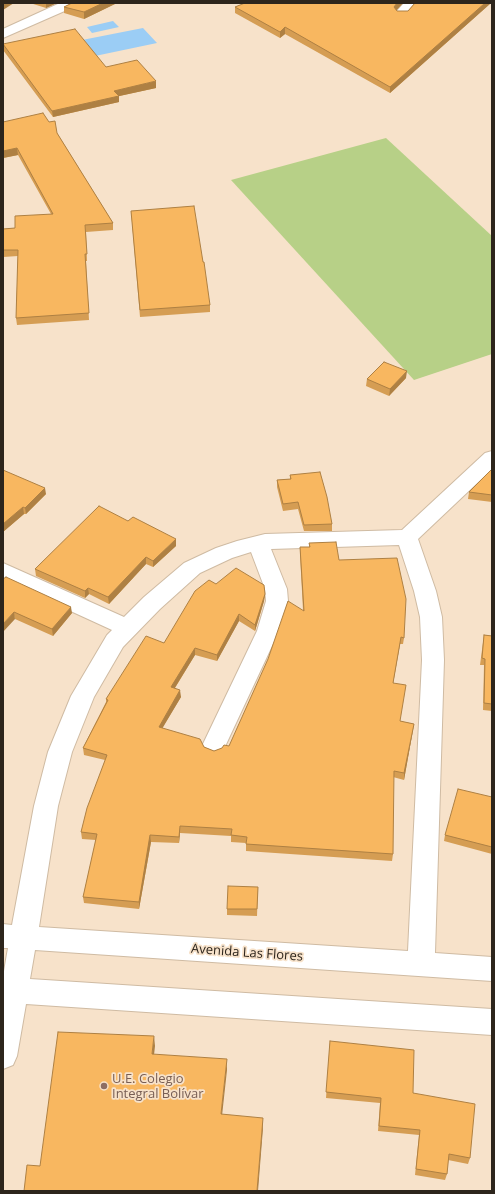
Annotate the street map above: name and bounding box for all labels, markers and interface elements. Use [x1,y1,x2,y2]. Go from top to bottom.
street label: Avenida Las Flores [191,941,303,965]
place label: U.E. Colegio Integral Bolívar [112,1071,204,1102]
marker: U.E. Colegio Integral Bolívar [99,1081,109,1091]

